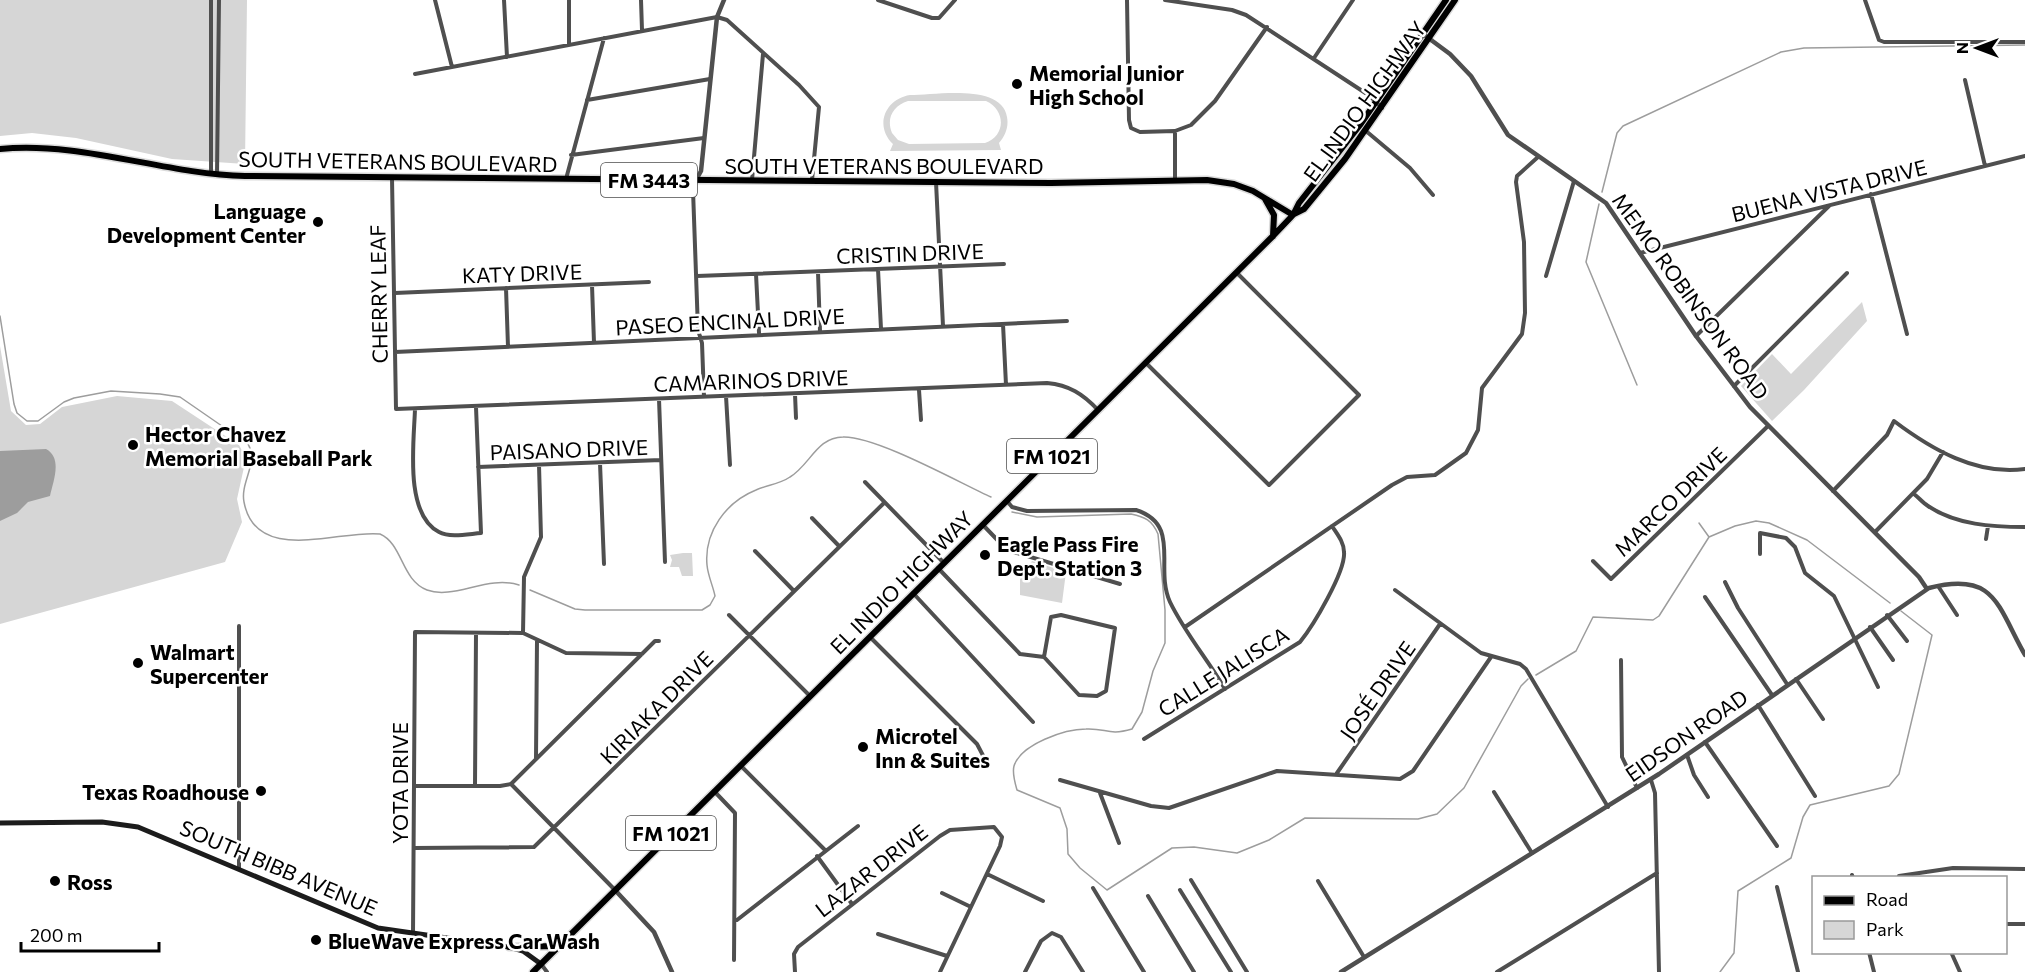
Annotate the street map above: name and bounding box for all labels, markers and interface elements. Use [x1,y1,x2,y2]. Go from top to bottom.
street label: EL INDIO HIGHWAY [1298,16,1431,186]
north arrow [1947,18,2007,78]
text: N [1952,42,1971,54]
place label: Memorial Junior High School [1029,60,1185,109]
marker: Memorial Junior High School [1010,77,1024,91]
street label: SOUTH VETERANS BOULEVARD [238,146,558,176]
street label: SOUTH VETERANS BOULEVARD [724,153,1044,178]
street label: BUENA VISTA DRIVE [1729,154,1929,226]
road number: FM 3443 [601,163,697,197]
street label: MEMO ROBINSON ROAD [1608,188,1774,404]
place label: Language Development Center [107,198,306,247]
marker: Language Development Center [311,215,325,229]
street label: CHERRY LEAF [364,224,392,364]
street label: CRISTIN DRIVE [836,238,984,268]
street label: KATY DRIVE [461,258,583,288]
street label: PASEO ENCINAL DRIVE [615,303,845,339]
street label: CAMARINOS DRIVE [653,364,849,396]
place label: Hector Chavez Memorial Baseball Park [145,421,373,470]
street label: PAISANO DRIVE [489,434,649,464]
marker: Hector Chavez Memorial Baseball Park [126,438,140,452]
road number: FM 1021 [1007,439,1097,473]
street label: MARCO DRIVE [1609,441,1731,561]
street label: EL INDIO HIGHWAY [824,505,978,659]
place label: Eagle Pass Fire Dept. Station 3 [997,531,1142,580]
marker: Eagle Pass Fire Dept. Station 3 [978,548,992,562]
street label: CALLE JALISCA [1153,621,1293,721]
street label: JOSÉ DRIVE [1334,636,1420,744]
place label: Walmart Supercenter [150,639,269,688]
street label: KIRIAKA DRIVE [594,645,718,769]
marker: Walmart Supercenter [131,656,145,670]
street label: EIDSON ROAD [1620,684,1752,786]
street label: YOTA DRIVE [387,722,412,844]
place label: Microtel Inn & Suites [875,723,990,772]
marker: Microtel Inn & Suites [856,740,870,754]
place label: Texas Roadhouse [82,779,249,804]
marker: Texas Roadhouse [254,784,268,798]
street label: SOUTH BIBB AVENUE [177,814,381,920]
road number: FM 1021 [626,816,716,850]
street label: LAZAR DRIVE [810,818,932,922]
place label: Ross [67,869,113,894]
marker: Ross [48,874,62,888]
legend [1812,876,2007,954]
text: Road [1866,888,1908,910]
scale bar [21,915,159,953]
text: Park [1866,918,1904,940]
text: 200 m [30,924,83,946]
place label: BlueWave Express Car Wash [328,928,600,953]
marker: BlueWave Express Car Wash [309,933,323,947]

